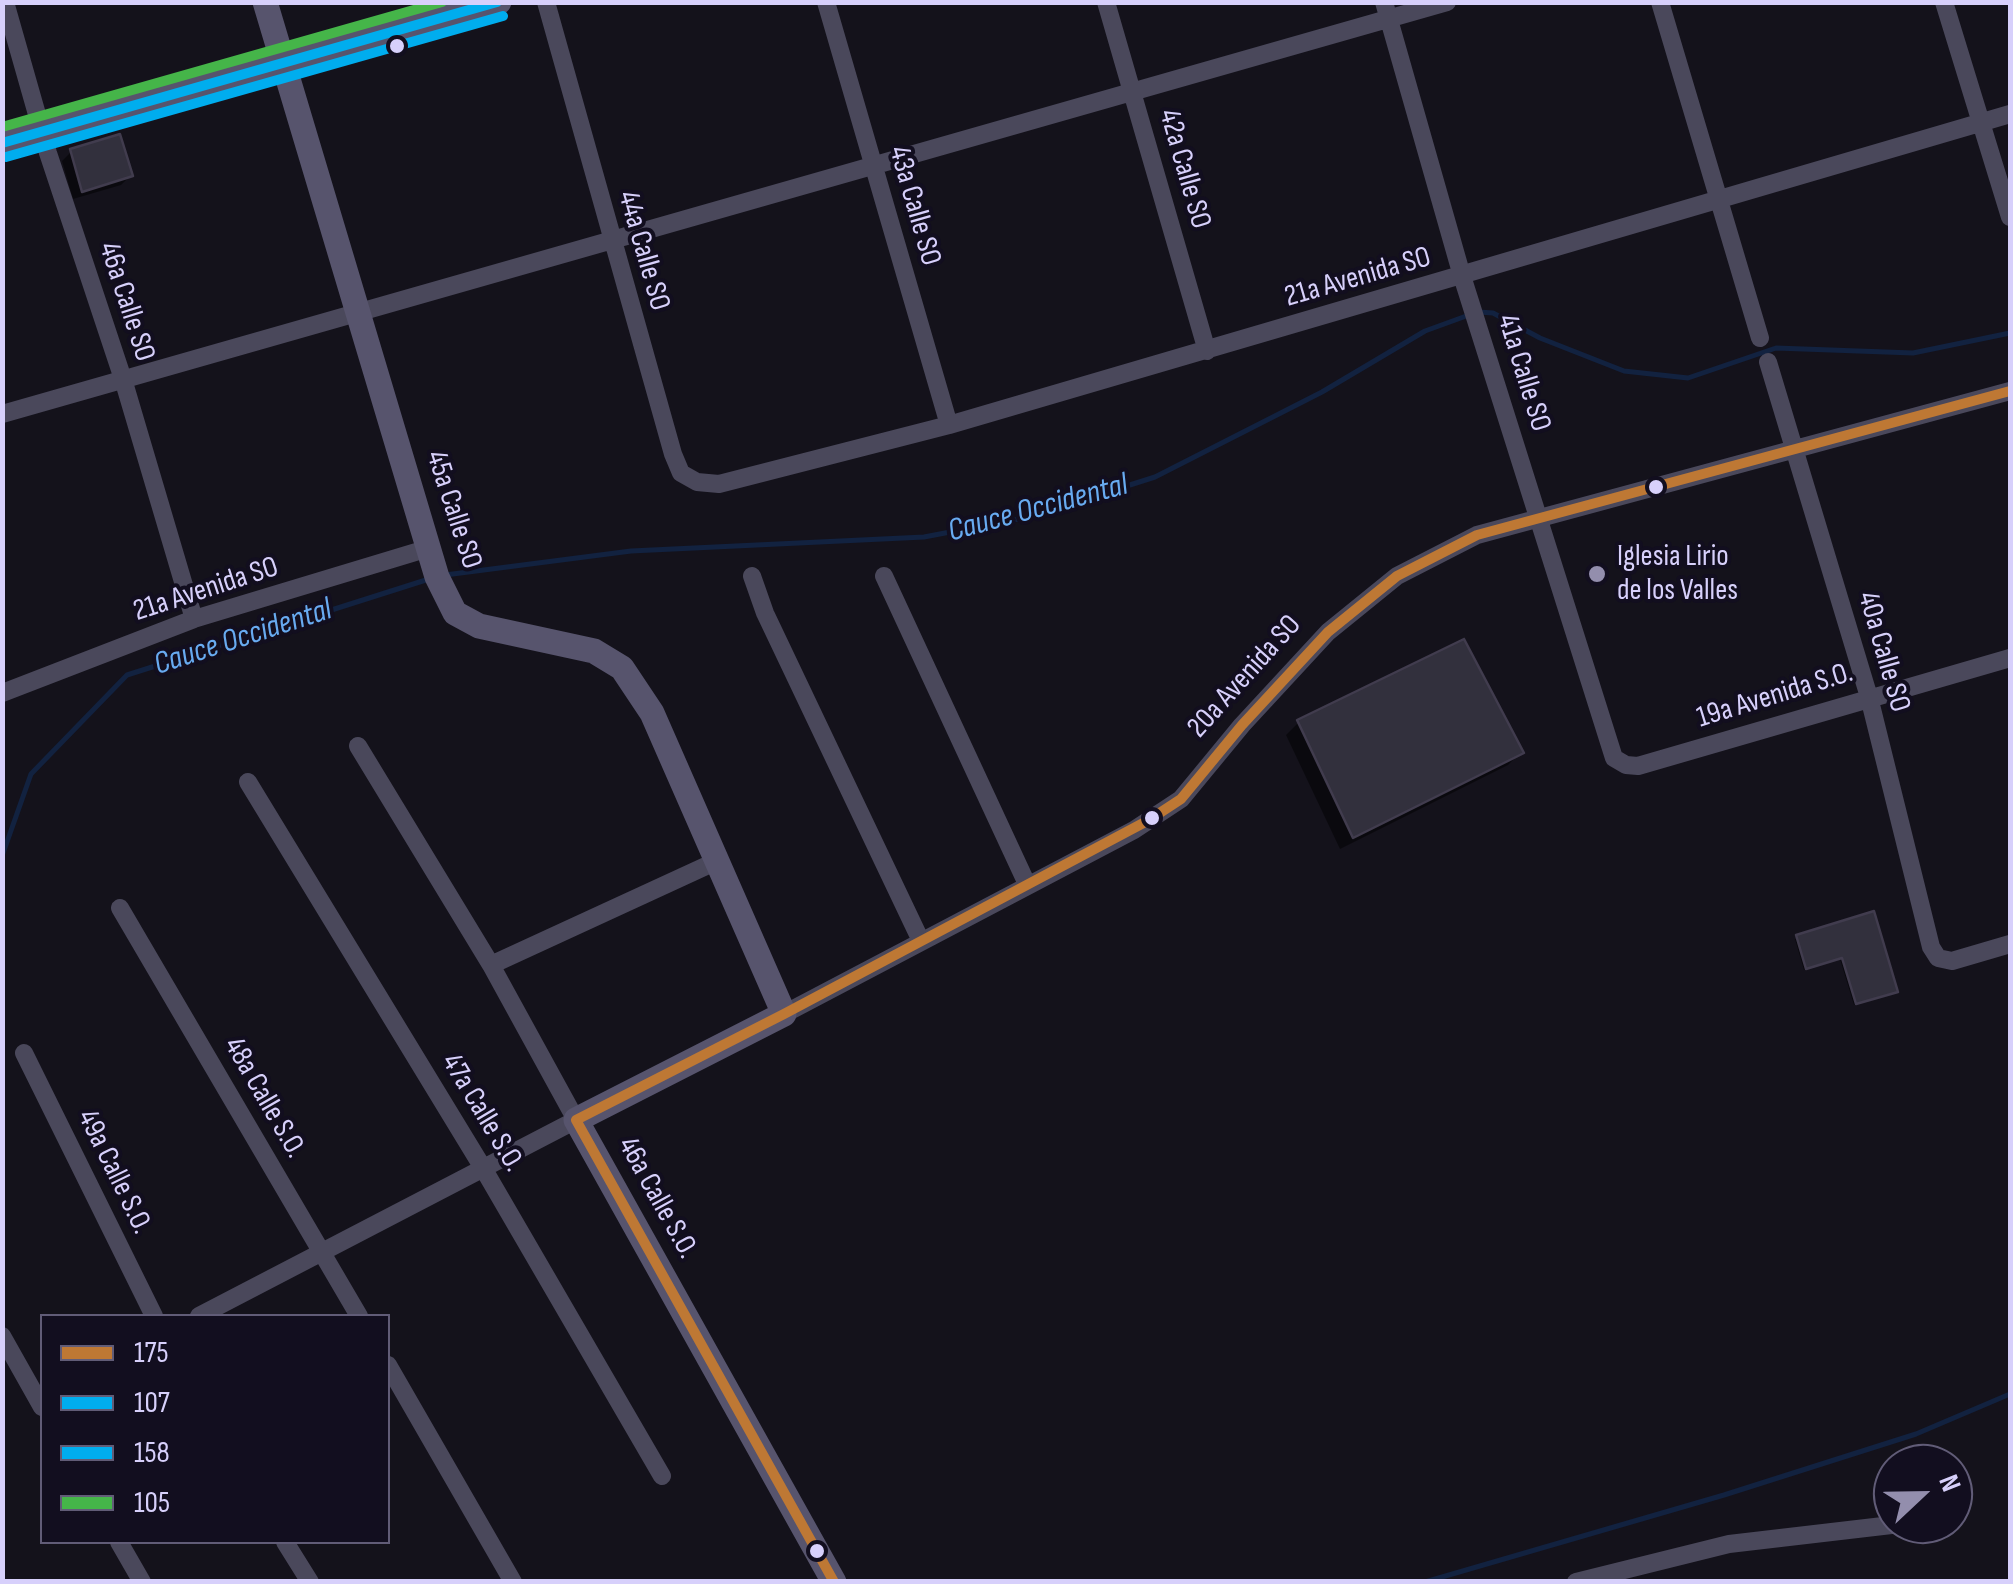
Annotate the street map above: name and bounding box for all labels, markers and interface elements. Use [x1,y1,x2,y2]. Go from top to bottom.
unlabelled marker [387,36,407,56]
street label: 42a Calle SO [1150,105,1218,233]
street label: 43a Calle SO [880,142,948,270]
street label: 44a Calle SO [609,187,677,315]
street label: 46a Calle SO [90,238,162,366]
street label: 21a Avenida SO [1281,240,1435,316]
street label: 41a Calle SO [1488,310,1558,436]
street label: 45a Calle SO [417,446,489,574]
water label: Cauce Occidental [944,467,1132,551]
unlabelled marker [1646,477,1666,497]
place label: Iglesia Lirio de los Valles [1617,539,1738,610]
street label: 21a Avenida SO [129,550,283,630]
marker: Iglesia Lirio de los Valles [1586,563,1608,585]
street label: 40a Calle SO [1849,588,1917,716]
water label: Cauce Occidental [149,591,337,685]
street label: 20a Avenida SO [1181,608,1309,746]
street label: 19a Avenida S.O. [1693,655,1857,737]
unlabelled marker [1142,808,1162,828]
street label: 48a Calle S.O. [215,1031,313,1165]
street label: 47a Calle S.O. [433,1047,531,1179]
street label: 49a Calle S.O. [69,1104,159,1240]
street label: 46a Calle S.O. [609,1131,705,1265]
legend [40,1314,390,1544]
text: 175 [134,1335,168,1371]
text: 107 [134,1385,170,1421]
text: 158 [134,1435,170,1471]
north arrow [1873,1444,1973,1544]
text: N [1931,1470,1968,1496]
text: 105 [134,1485,170,1521]
unlabelled marker [807,1541,827,1561]

